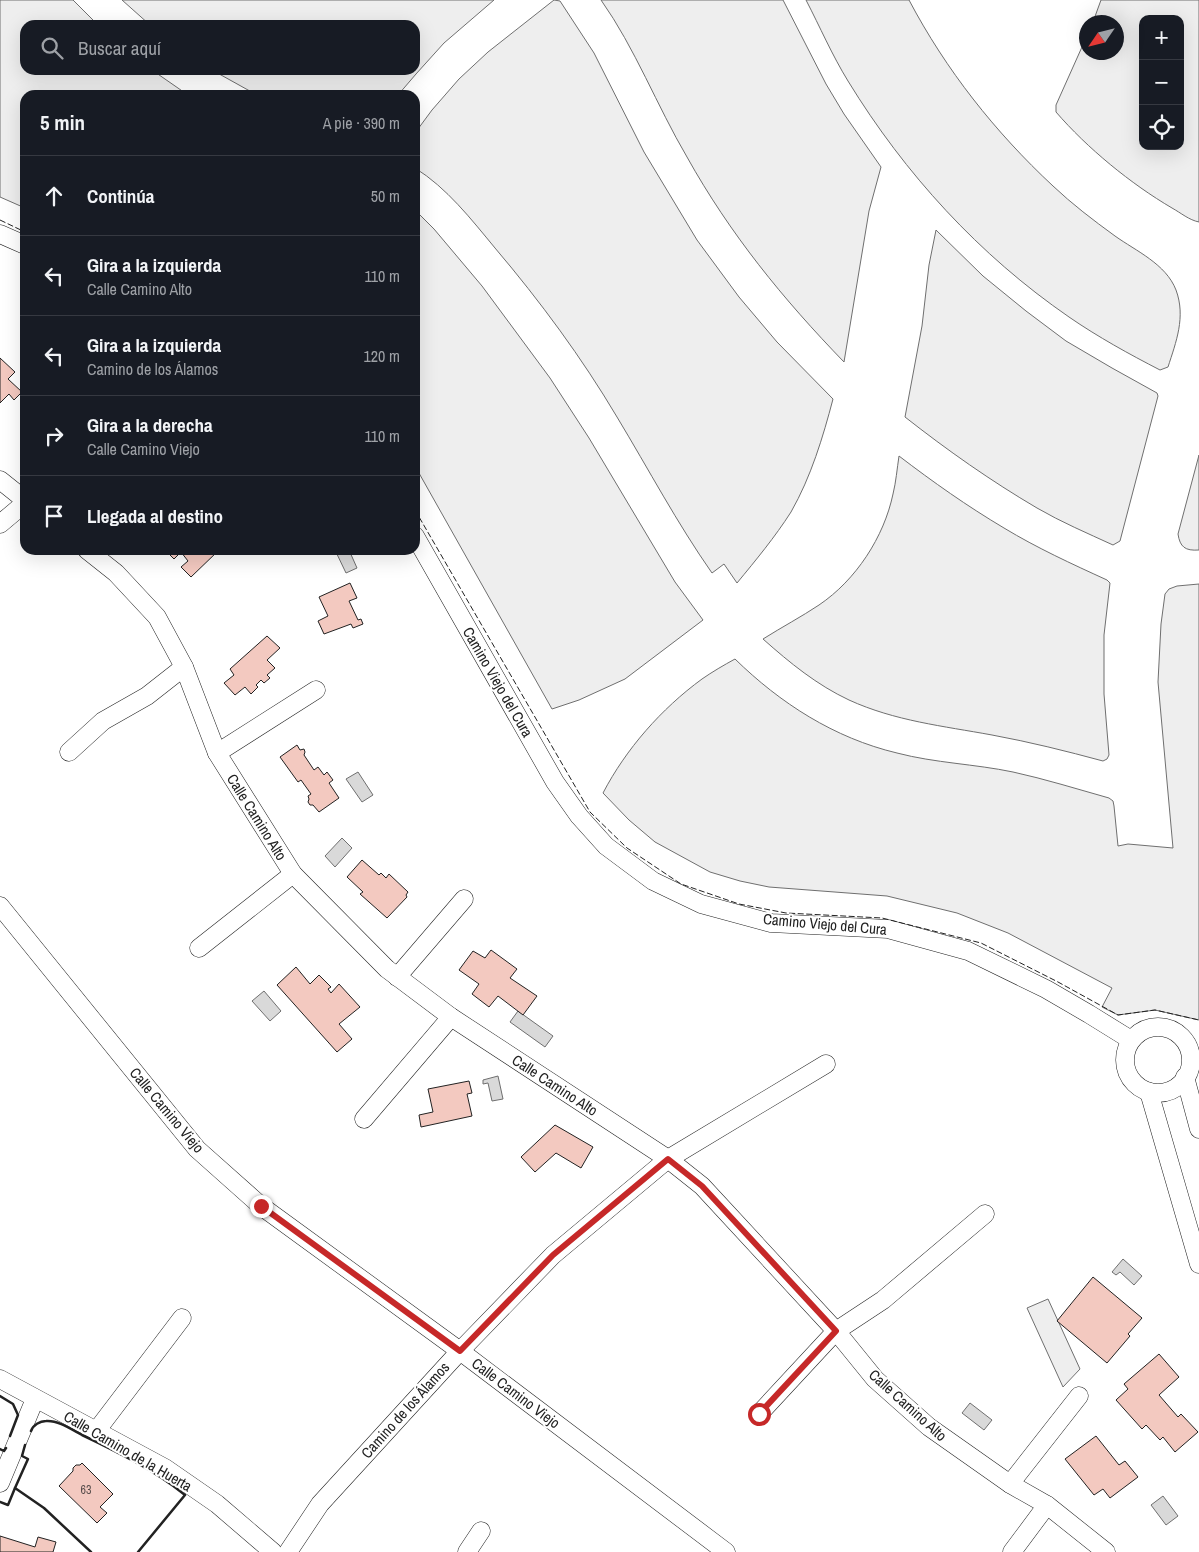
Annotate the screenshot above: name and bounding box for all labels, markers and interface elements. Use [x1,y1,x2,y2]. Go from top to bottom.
north arrow [1079,15,1124,60]
map controls [1139,15,1184,150]
button: + [1139,15,1184,60]
search box [20,20,420,75]
icon: search [38,34,66,62]
text: Buscar aquí [78,35,161,61]
button: − [1139,60,1184,105]
button: locate [1139,105,1184,150]
text: 5 min [40,108,85,137]
text: A pie · 390 m [323,112,400,134]
icon: ahead [40,182,68,210]
text: Continúa [87,183,155,209]
text: 50 m [371,185,400,207]
text: Gira a la izquierda [87,252,221,278]
icon: left [40,262,68,290]
text: 110 m [364,265,400,287]
text: Calle Camino Alto [87,278,192,300]
text: Gira a la izquierda [87,332,221,358]
icon: left [40,342,68,370]
text: 120 m [364,345,400,367]
text: Camino de los Álamos [87,358,218,380]
text: Gira a la derecha [87,412,213,438]
icon: right [40,422,68,450]
text: 110 m [364,425,400,447]
text: Calle Camino Viejo [87,438,200,460]
icon: arrive [40,502,68,530]
text: Llegada al destino [87,503,223,529]
street label: Camino Viejo del Cura [458,623,538,741]
street label: Calle Camino Alto [222,770,292,864]
street label: Camino Viejo del Cura [762,908,888,940]
street label: Calle Camino Alto [508,1049,602,1121]
street label: Calle Camino Viejo [125,1063,209,1157]
route end [250,1195,273,1218]
street label: Calle Camino Viejo [467,1353,565,1433]
street label: Camino de los Álamos [356,1357,454,1463]
street label: Calle Camino Alto [864,1364,952,1446]
route start [748,1403,771,1426]
street label: Calle Camino de la Huerta [60,1406,196,1496]
house number: 63 [81,1482,91,1498]

